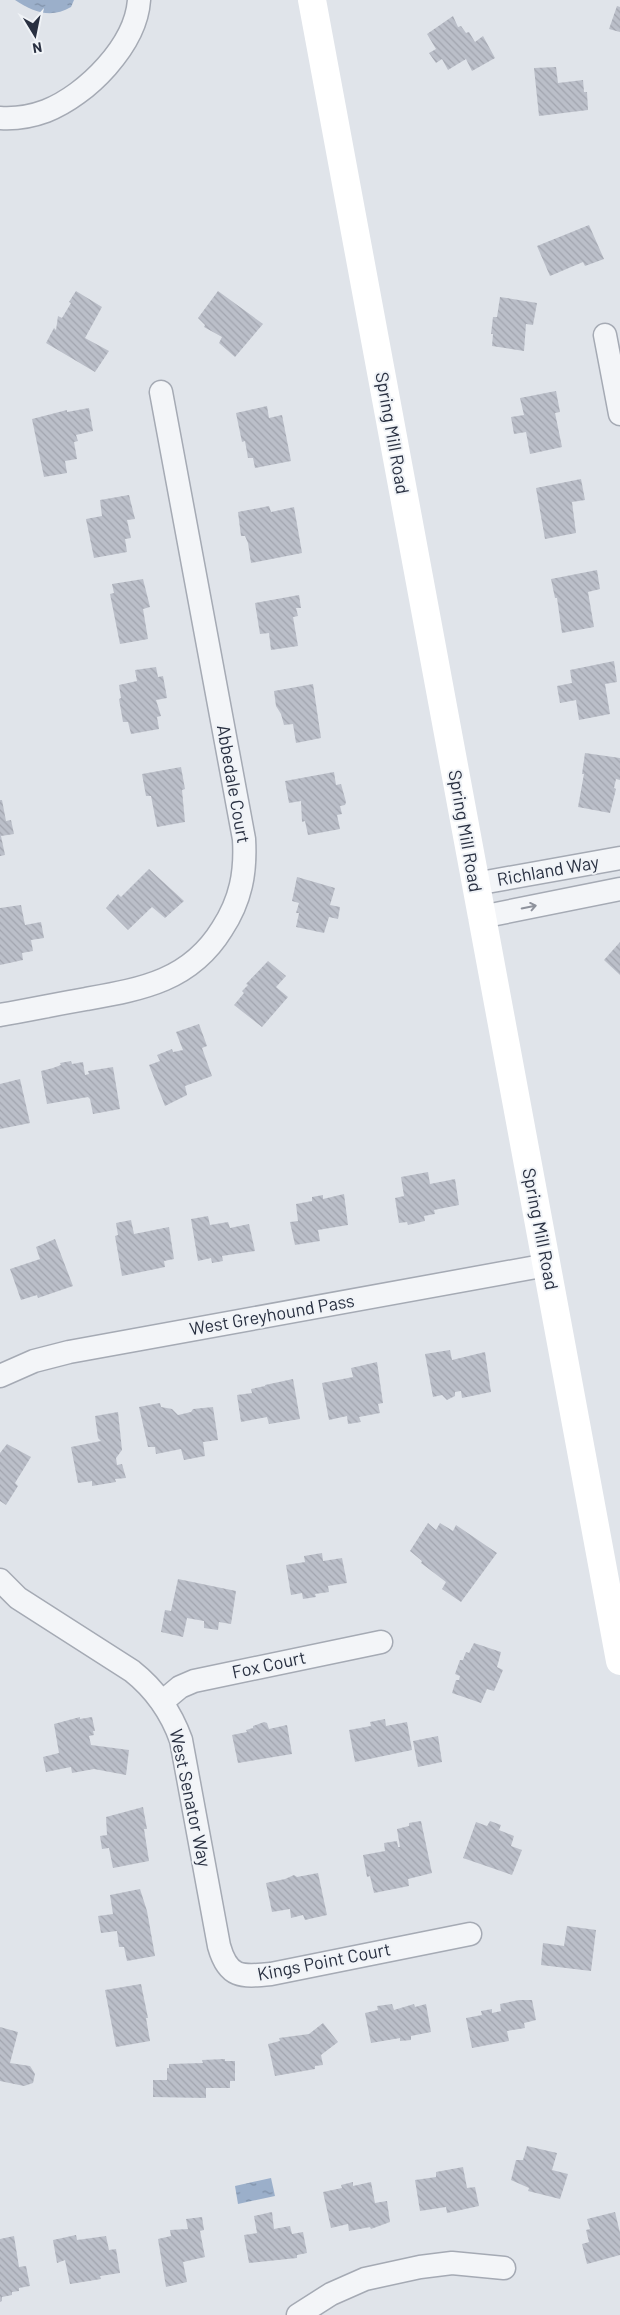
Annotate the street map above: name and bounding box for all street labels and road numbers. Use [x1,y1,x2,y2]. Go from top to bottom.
street label: Spring Mill Road [371,370,415,496]
street label: Abbedale Court [213,723,255,845]
street label: Spring Mill Road [444,768,488,894]
street label: Richland Way [495,850,601,890]
street label: Spring Mill Road [518,1166,564,1292]
street label: West Greyhound Pass [188,1289,356,1339]
street label: Fox Court [230,1645,308,1683]
street label: West Senator Way [166,1727,216,1869]
street label: Kings Point Court [255,1937,392,1985]

